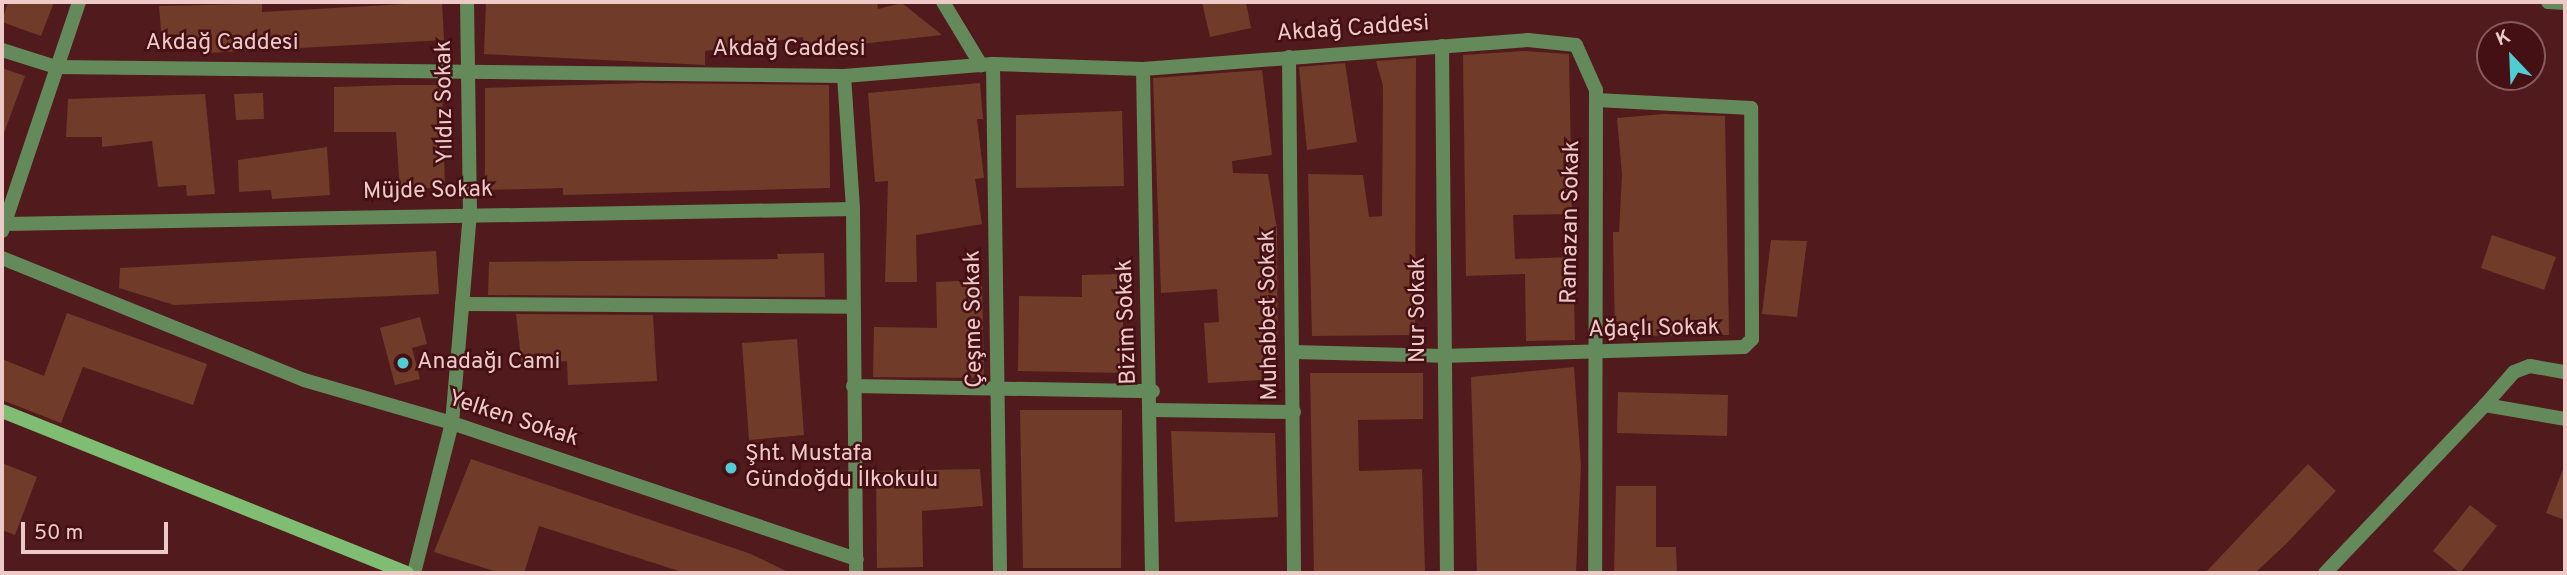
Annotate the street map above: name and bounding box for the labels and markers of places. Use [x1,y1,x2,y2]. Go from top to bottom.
place label: Anadağı Cami [417,349,560,377]
marker: Anadağı Cami [395,355,411,371]
place label: Şht. Mustafa Gündoğdu İlkokulu [745,441,938,495]
marker: Şht. Mustafa Gündoğdu İlkokulu [723,460,739,476]

